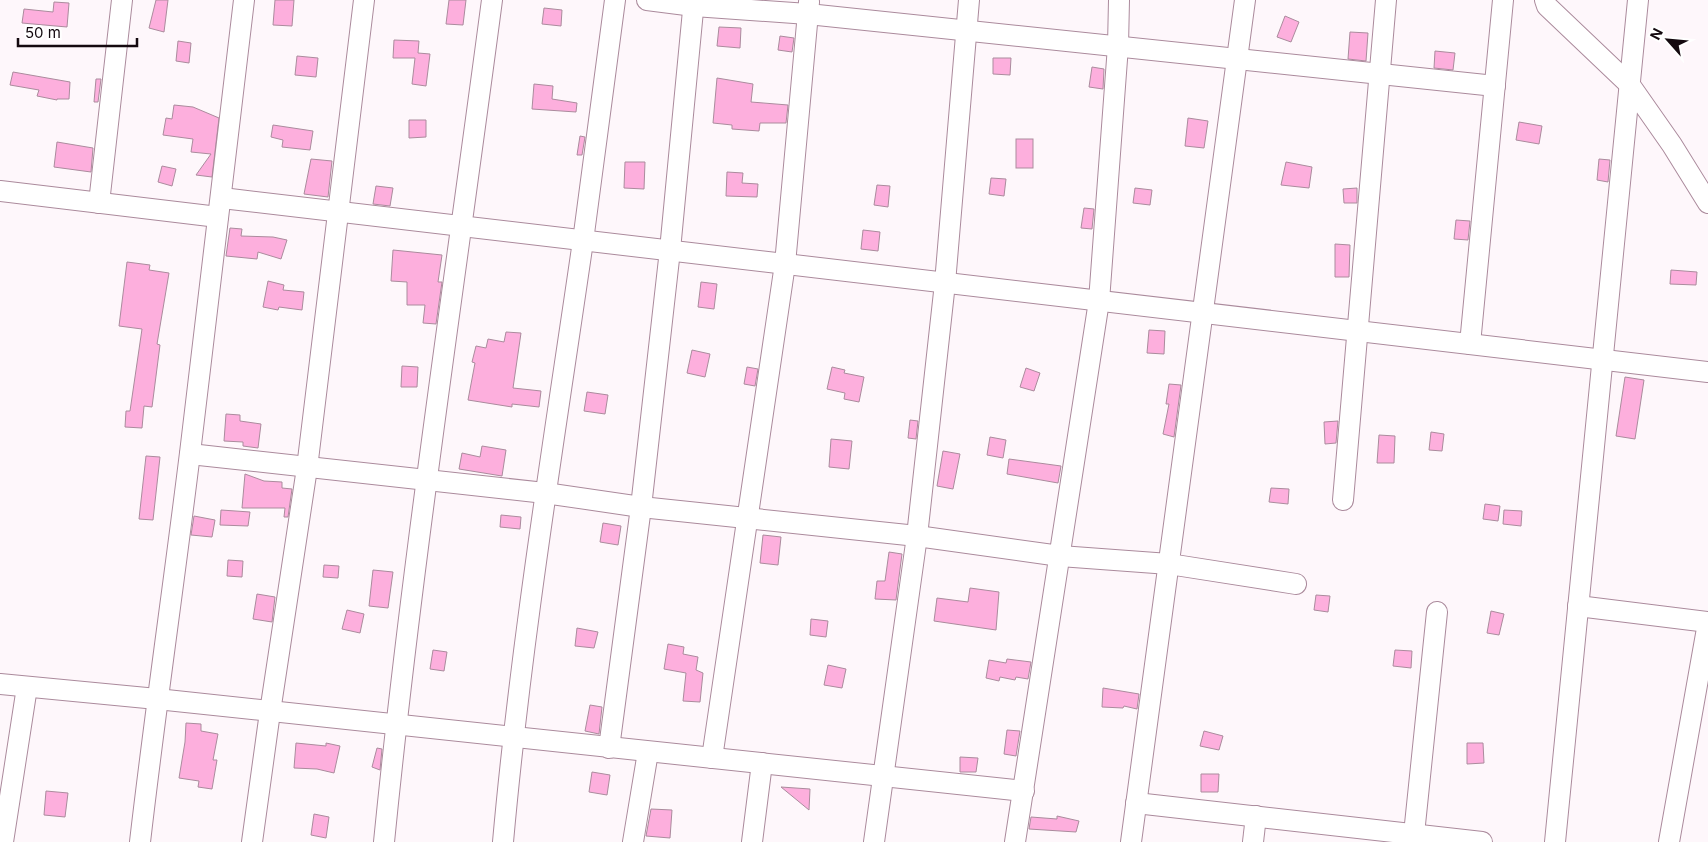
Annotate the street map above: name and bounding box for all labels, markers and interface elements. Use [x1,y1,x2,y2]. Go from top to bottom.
scale bar [18,15,136,47]
north arrow [1643,15,1693,65]
text: 50 m [25,23,61,42]
text: N [1646,25,1666,42]

